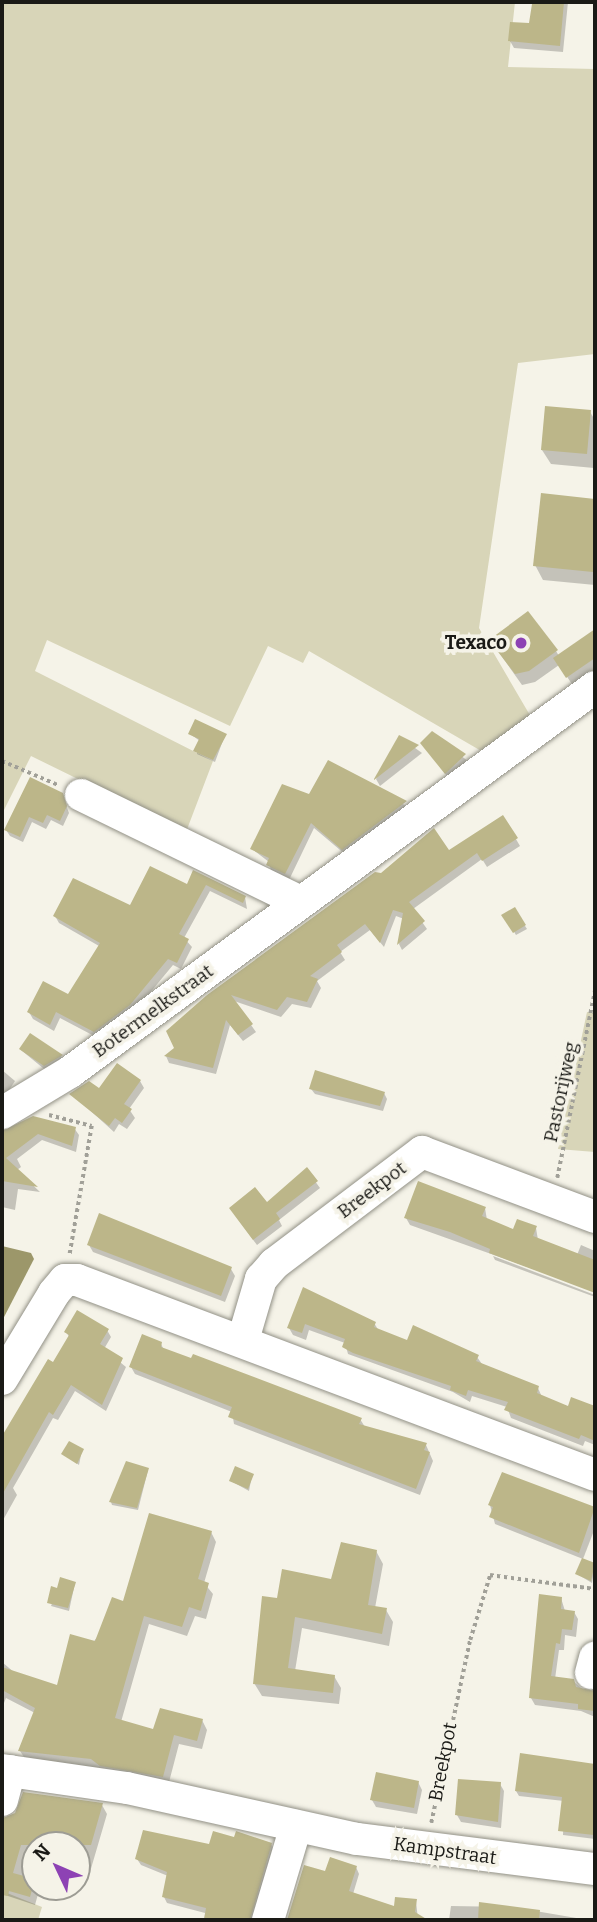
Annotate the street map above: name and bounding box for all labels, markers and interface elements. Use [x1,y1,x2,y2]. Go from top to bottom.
place label: Texaco [445,632,507,654]
marker: Texaco [513,635,529,651]
street label: Botermelkstraat [88,960,218,1062]
street label: Pastorijweg [539,1040,583,1144]
street label: Breekpot [333,1157,411,1223]
street label: Breekpot [424,1720,462,1804]
north arrow [21,1831,91,1901]
street label: Kampstraat [392,1832,498,1870]
text: N [29,1839,55,1866]

